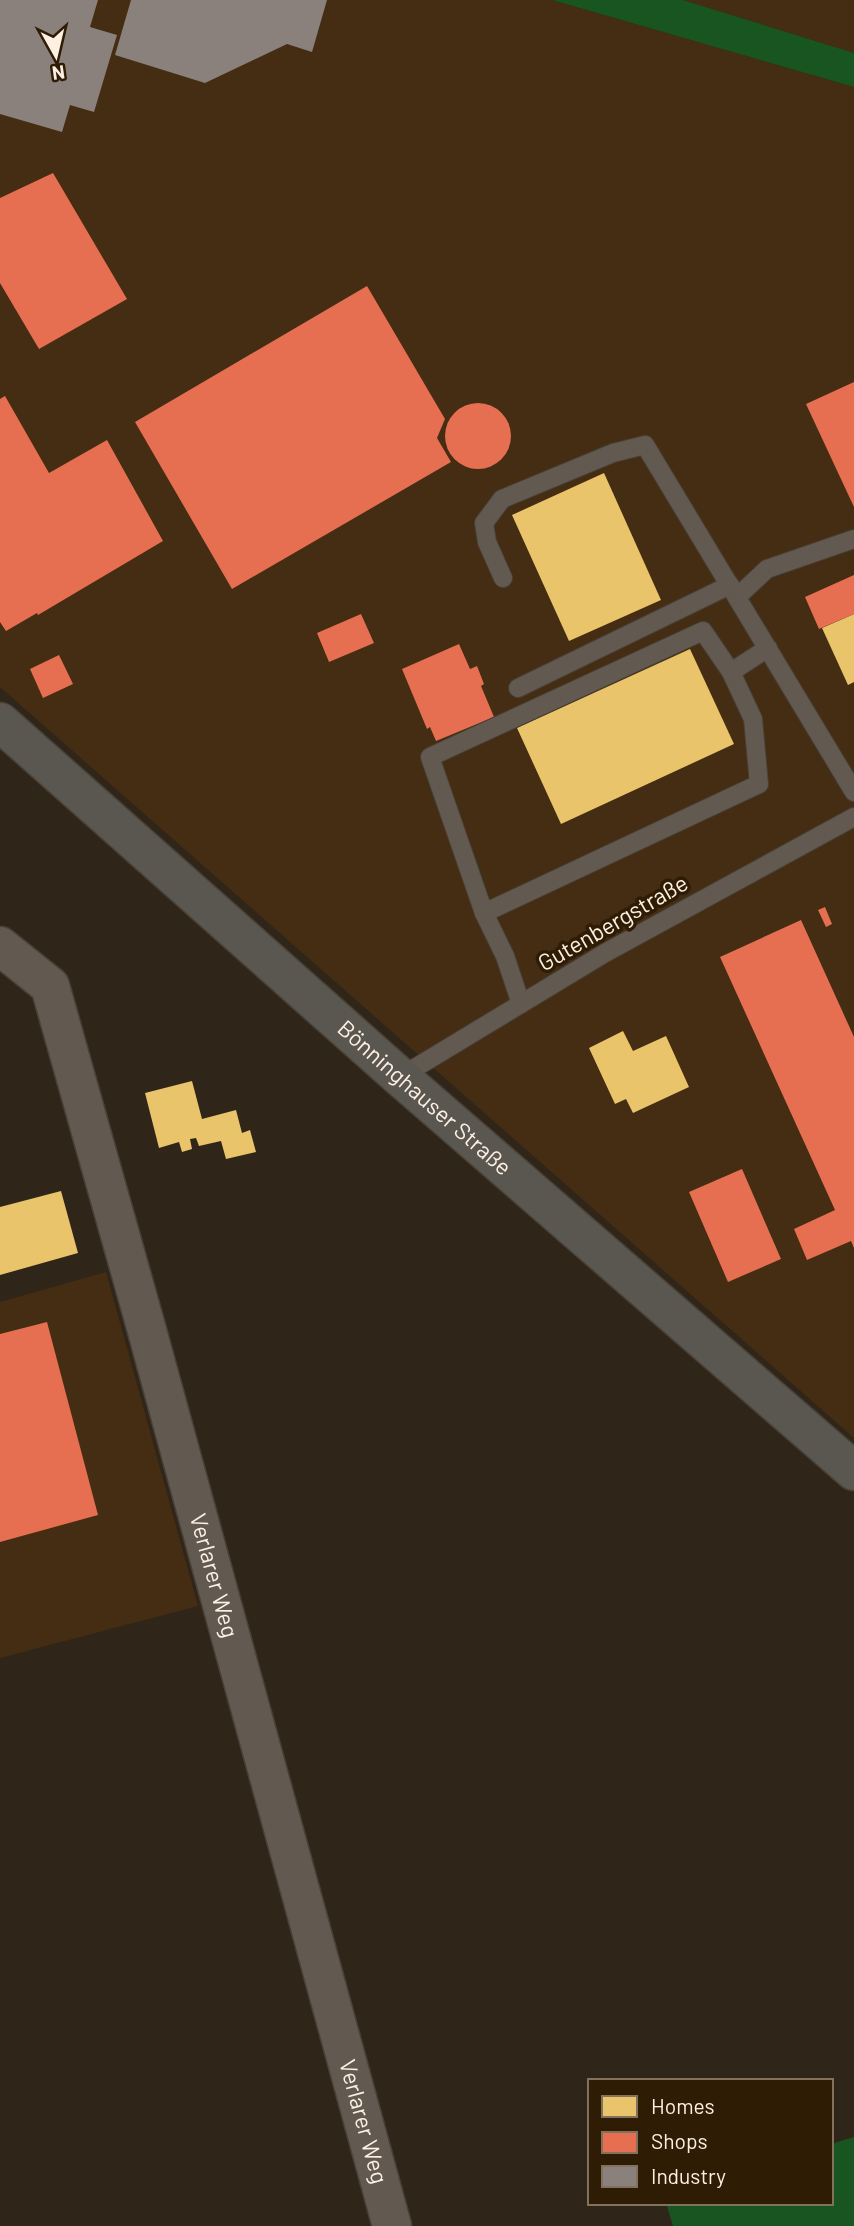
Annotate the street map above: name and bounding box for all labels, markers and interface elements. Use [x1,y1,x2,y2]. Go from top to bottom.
north arrow [21,21,91,91]
text: N [51,61,66,86]
street label: Gutenbergstraße [533,868,692,976]
street label: Bönninghauser Straße [332,1013,518,1181]
street label: Verlarer Weg [185,1510,245,1640]
street label: Verlarer Weg [334,2056,395,2186]
legend [588,2079,833,2205]
text: Homes [651,2093,715,2118]
text: Shops [651,2128,708,2153]
text: Industry [651,2163,726,2188]

